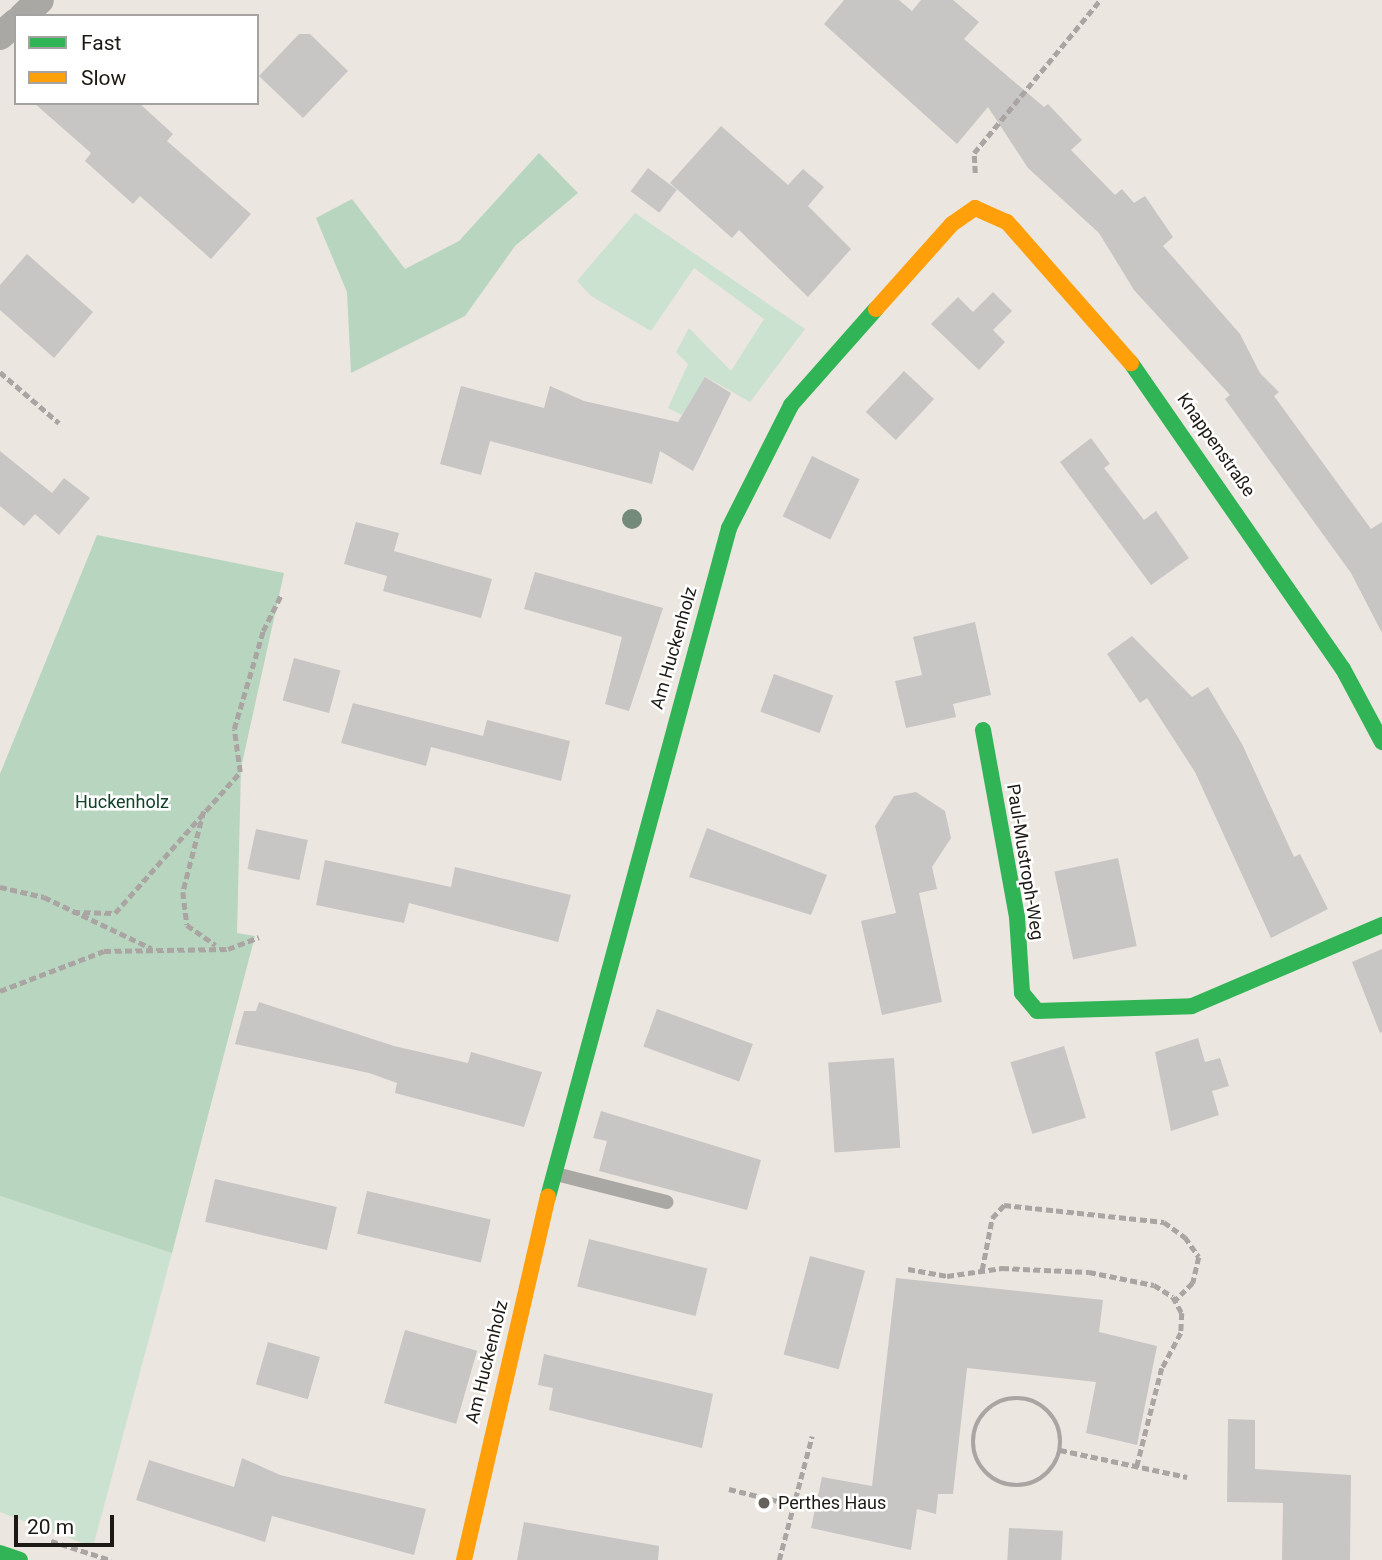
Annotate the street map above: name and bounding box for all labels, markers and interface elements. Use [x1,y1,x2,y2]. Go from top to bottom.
legend [14,14,259,105]
text: Fast [81,31,121,55]
text: Slow [81,66,126,90]
street label: Knappenstraße [1172,389,1260,501]
street label: Am Huckenholz [646,584,702,712]
street label: Paul-Mustroph-Weg [1002,782,1048,942]
park label: Huckenholz [75,791,169,813]
street label: Am Huckenholz [461,1298,513,1426]
place label: Perthes Haus [778,1492,886,1514]
marker: Perthes Haus [756,1495,772,1511]
scale bar [18,1500,117,1544]
text: 20 m [27,1515,74,1539]

